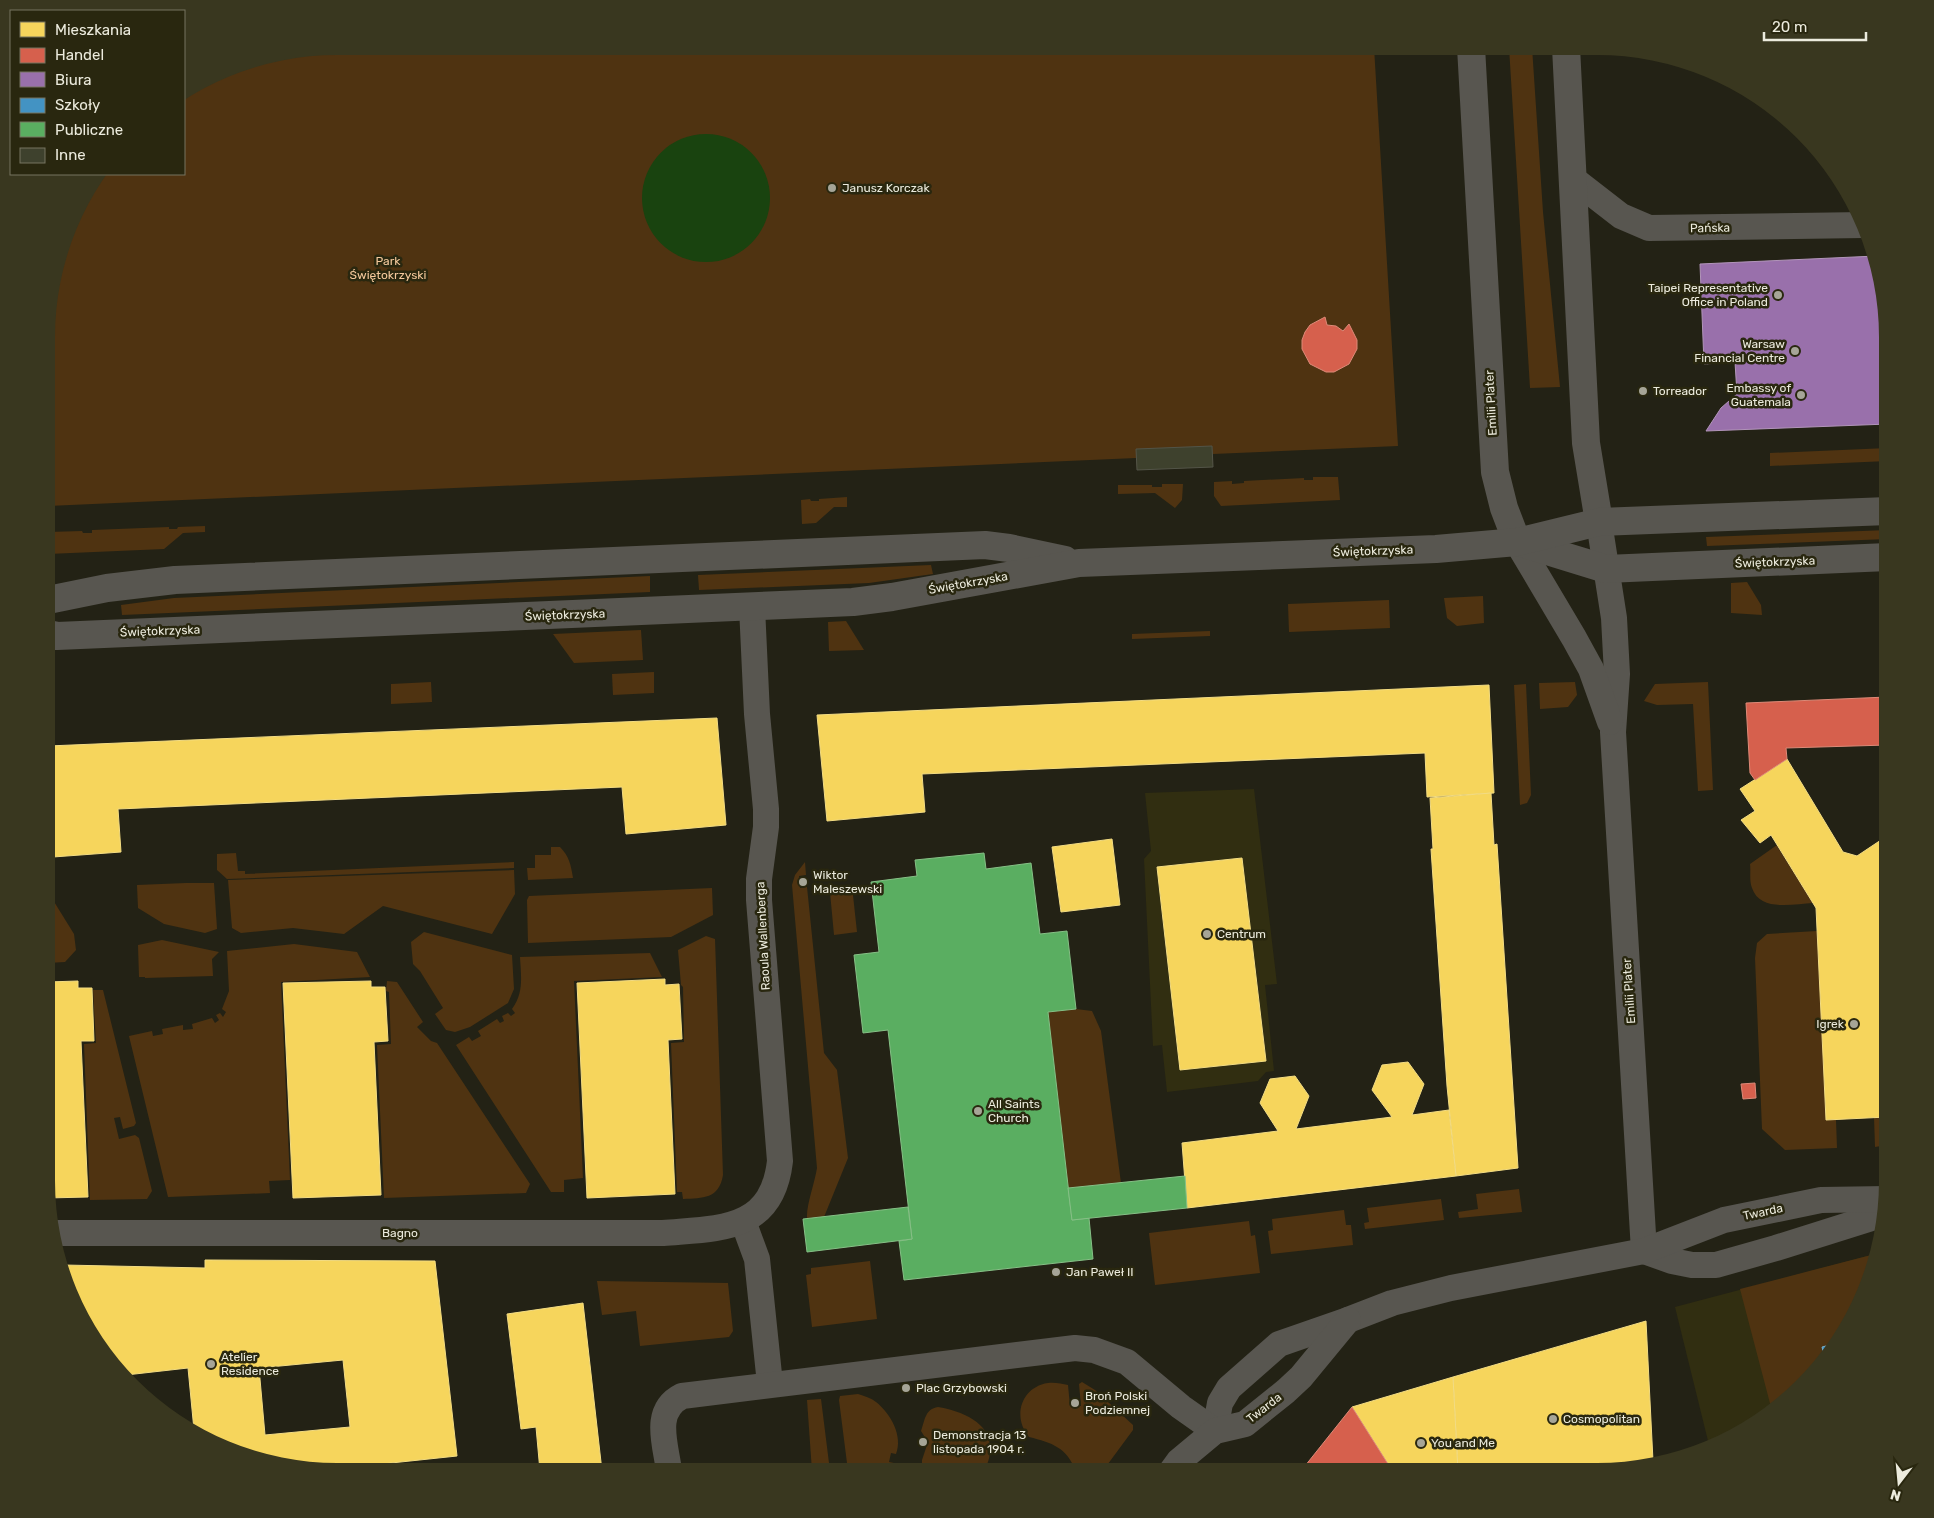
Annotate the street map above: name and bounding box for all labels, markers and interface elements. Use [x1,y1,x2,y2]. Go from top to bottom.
legend [10,10,185,175]
scale bar [1764,10,1866,42]
text: 20 m [1772,18,1807,36]
text: Mieszkania [55,21,131,39]
text: Handel [55,46,104,64]
text: Biura [55,71,92,89]
text: Szkoły [55,96,100,114]
text: Publiczne [55,121,123,139]
text: Inne [55,146,86,164]
place label: Janusz Korczak [842,181,930,195]
marker: Janusz Korczak [826,182,838,194]
street label: Pańska [1690,221,1730,235]
park label: Park Świętokrzyski [350,254,426,282]
place label: Taipei Representative Office in Poland [1648,281,1768,309]
marker: Taipei Representative Office in Poland [1772,289,1784,301]
place label: Warsaw Financial Centre [1694,337,1785,365]
marker: Warsaw Financial Centre [1789,345,1801,357]
street label: Emilii Plater [1482,369,1500,436]
place label: Embassy of Guatemala [1727,381,1791,409]
place label: Torreador [1653,384,1707,398]
marker: Torreador [1637,385,1649,397]
marker: Embassy of Guatemala [1795,389,1807,401]
street label: Świętokrzyska [1333,543,1413,559]
street label: Świętokrzyska [1735,554,1815,570]
street label: Świętokrzyska [927,569,1009,597]
street label: Świętokrzyska [525,607,605,623]
street label: Świętokrzyska [120,623,200,639]
place label: Wiktor Maleszewski [813,868,882,896]
marker: Wiktor Maleszewski [797,876,809,888]
street label: Raoula Wallenberga [753,881,773,991]
place label: Centrum [1217,927,1266,941]
marker: Centrum [1201,928,1213,940]
street label: Emilii Plater [1620,957,1638,1024]
place label: Igrek [1816,1017,1845,1031]
marker: Igrek [1848,1018,1860,1030]
place label: All Saints Church [988,1097,1040,1125]
marker: All Saints Church [972,1105,984,1117]
street label: Twarda [1742,1201,1784,1223]
street label: Bagno [382,1226,418,1240]
place label: Jan Paweł II [1066,1265,1134,1279]
marker: Jan Paweł II [1050,1266,1062,1278]
place label: Atelier Residence [221,1350,279,1378]
marker: Atelier Residence [205,1358,217,1370]
place label: Plac Grzybowski [916,1381,1007,1395]
marker: Plac Grzybowski [900,1382,912,1394]
place label: Broń Polski Podziemnej [1085,1389,1150,1417]
street label: Twarda [1244,1390,1284,1426]
marker: Broń Polski Podziemnej [1069,1397,1081,1409]
place label: Cosmopolitan [1563,1412,1640,1426]
marker: Cosmopolitan [1547,1413,1559,1425]
place label: Demonstracja 13 listopada 1904 r. [933,1428,1026,1456]
marker: Demonstracja 13 listopada 1904 r. [917,1436,929,1448]
place label: You and Me [1431,1436,1495,1450]
marker: You and Me [1415,1437,1427,1449]
north arrow [1874,1458,1924,1508]
text: N [1888,1485,1903,1505]

